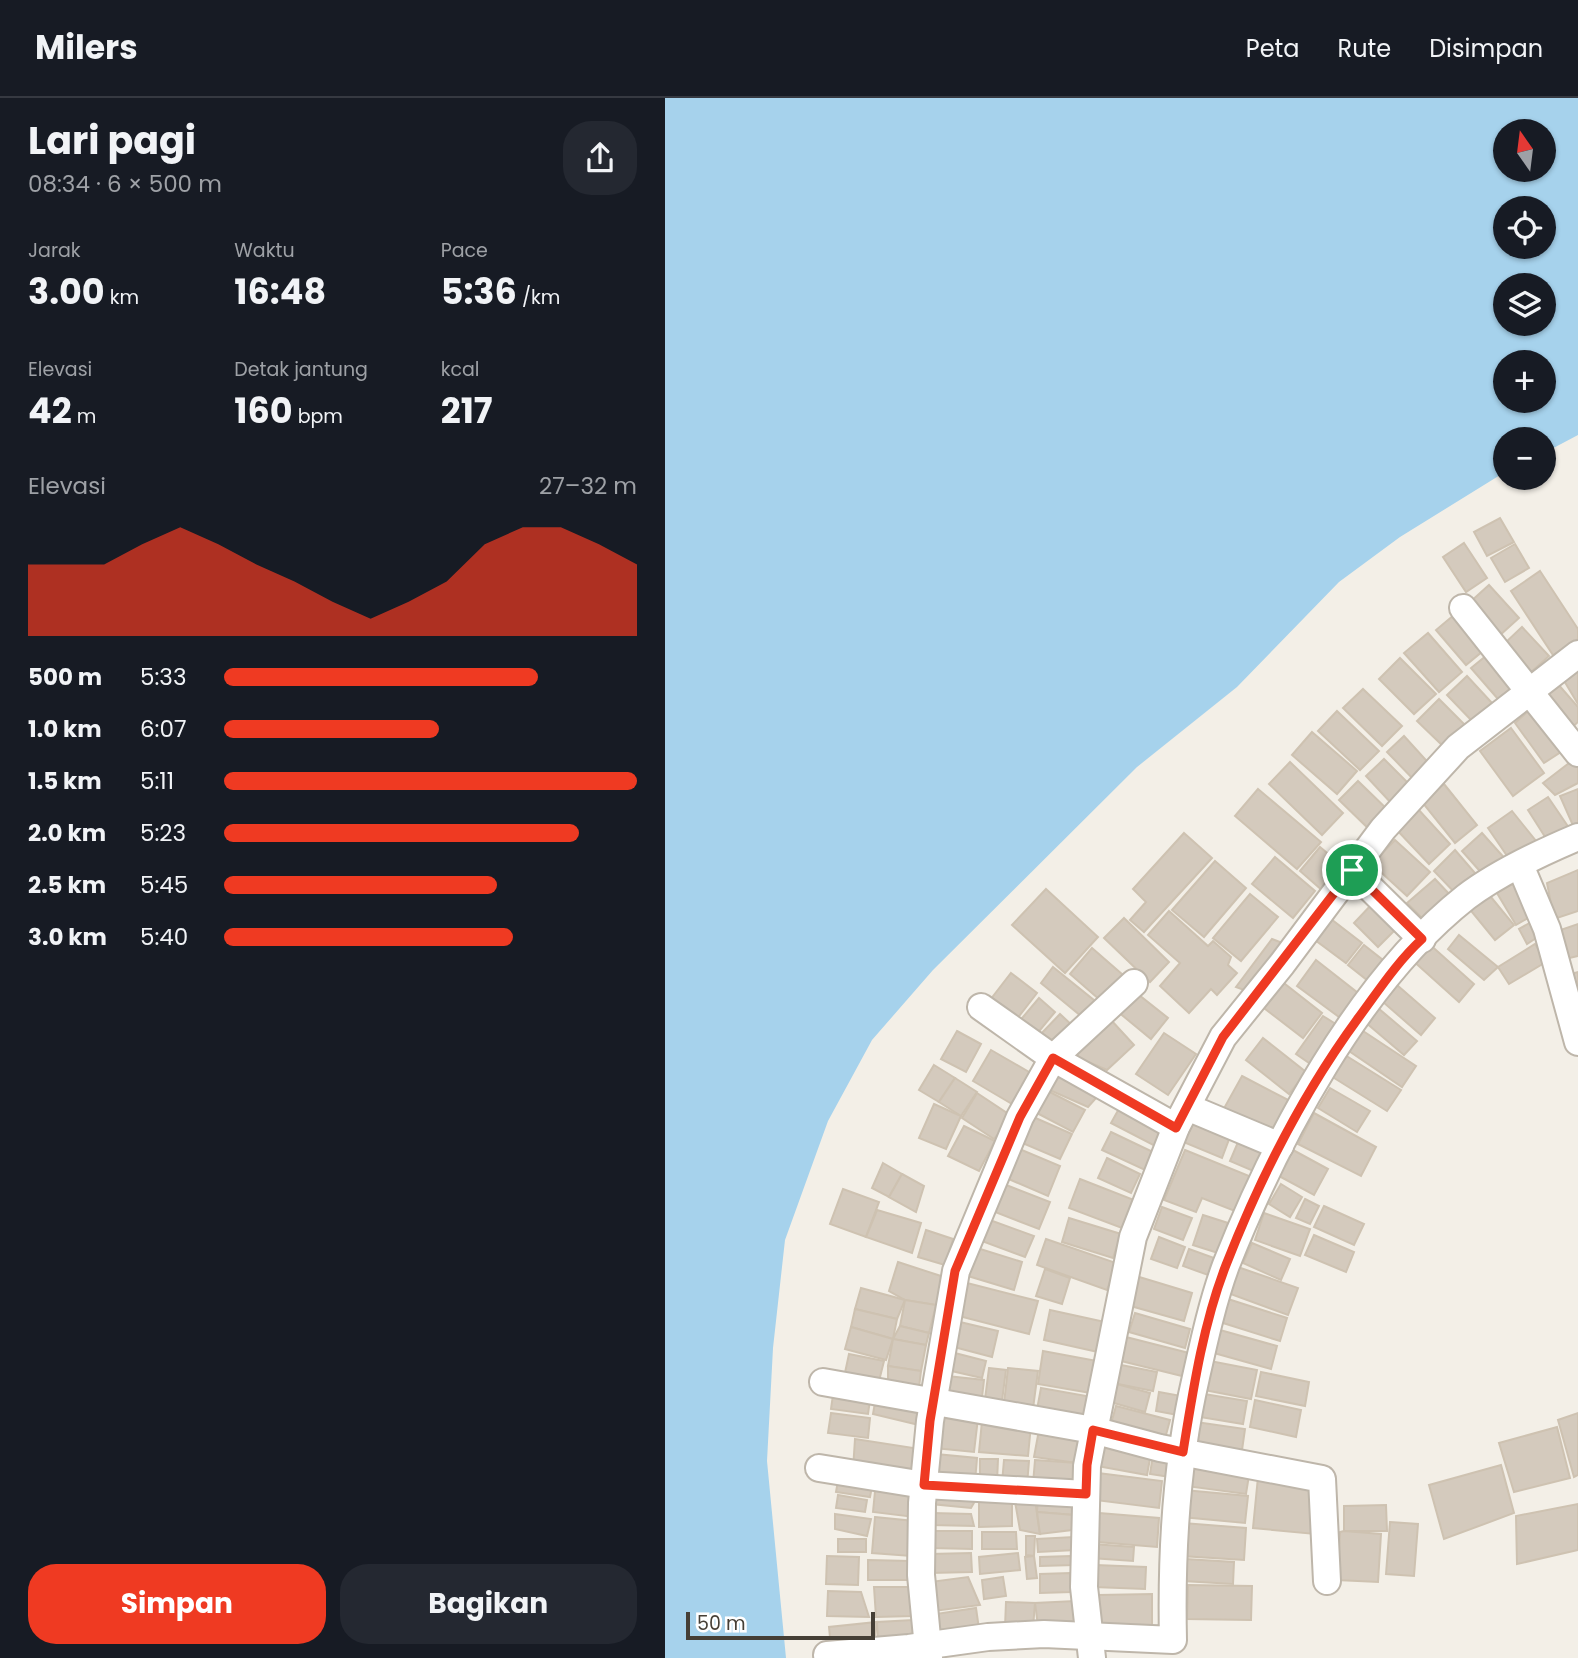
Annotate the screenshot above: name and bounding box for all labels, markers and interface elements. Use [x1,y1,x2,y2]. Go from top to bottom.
text: Milers [35,24,138,71]
text: Peta [1246,32,1300,65]
text: Rute [1338,32,1391,65]
text: Disimpan [1429,32,1543,65]
text: Lari pagi [28,114,196,167]
north arrow [1493,119,1556,182]
map controls [1493,119,1556,490]
button: share [563,121,637,195]
text: 08:34 · 6 × 500 m [28,168,222,200]
button: locate [1493,196,1556,259]
text: Jarak [28,237,81,264]
text: Waktu [234,237,295,264]
text: Pace [441,237,488,264]
text: 3.00 [28,267,105,316]
text: 16:48 [234,267,326,316]
text: 5:36 [441,267,517,316]
button: layers [1493,273,1556,336]
text: km [105,284,139,311]
text: /km [517,284,560,311]
button: + [1493,350,1556,413]
text: Elevasi [28,356,92,383]
text: Detak jantung [234,356,368,383]
text: kcal [441,356,480,383]
text: 42 [28,386,72,435]
text: 160 [234,386,293,435]
text: 217 [441,386,493,435]
text: m [72,403,96,430]
text: bpm [293,403,343,430]
button: − [1493,427,1556,490]
text: Elevasi [28,470,106,502]
text: 27–32 m [539,470,637,502]
text: 500 m [28,661,102,693]
text: 5:33 [140,661,186,693]
text: 1.0 km [28,713,102,745]
text: 6:07 [140,713,187,745]
text: 1.5 km [28,765,102,797]
text: 5:11 [140,765,174,797]
text: 2.0 km [28,817,106,849]
text: 5:23 [140,817,186,849]
pin [1322,840,1382,900]
icon: arrive [1333,851,1371,889]
text: 2.5 km [28,869,106,901]
text: 5:45 [140,869,188,901]
text: 3.0 km [28,921,107,953]
text: 5:40 [140,921,188,953]
button: Simpan [28,1564,326,1644]
button: Bagikan [340,1564,637,1644]
scale bar [686,1609,875,1641]
text: 50 m [697,1610,746,1637]

